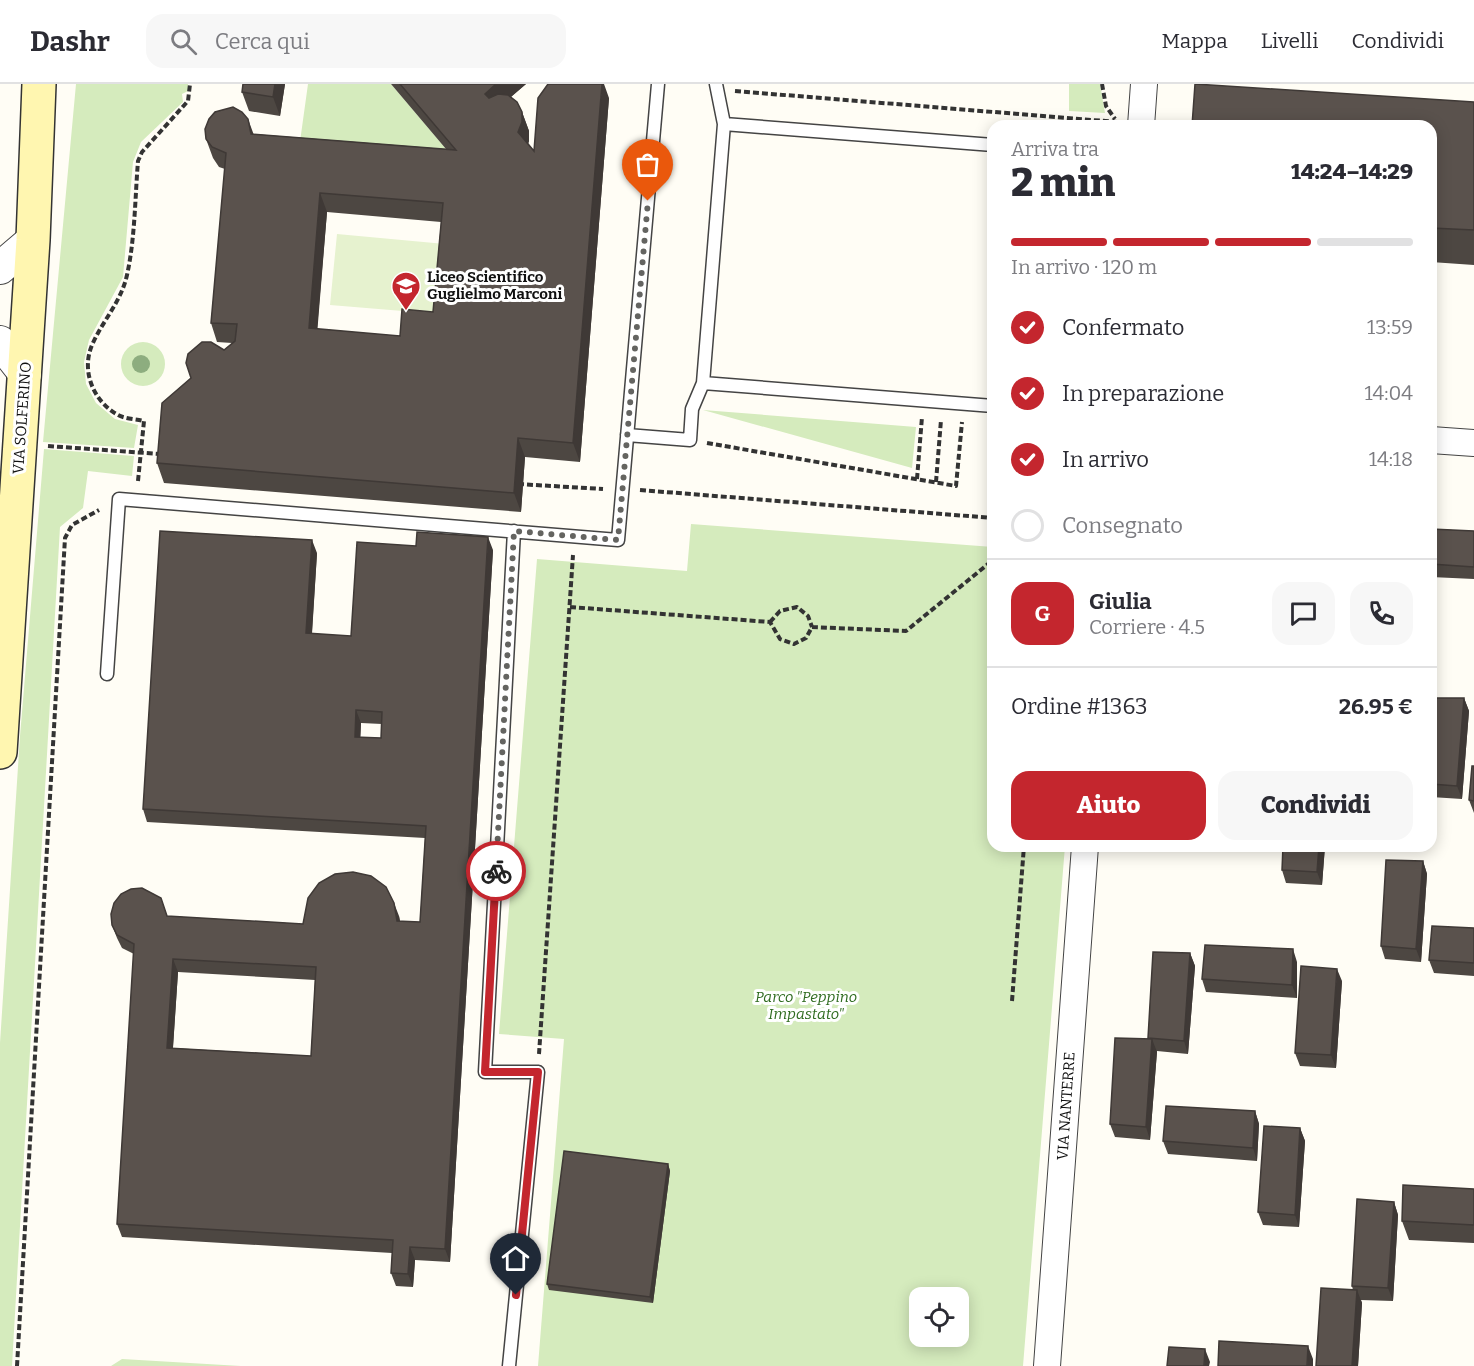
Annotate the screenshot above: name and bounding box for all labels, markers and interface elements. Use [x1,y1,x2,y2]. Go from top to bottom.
search box [146,14,566,68]
text: Dashr [30,25,110,58]
icon: search [167,25,200,58]
text: Cerca qui [215,28,310,55]
text: Mappa [1161,28,1228,54]
text: Livelli [1261,28,1318,54]
text: Condividi [1351,28,1444,54]
text: Arriva tra [1011,137,1099,161]
pin [622,139,673,201]
icon: bag [631,148,664,181]
text: 14:24–14:29 [1291,158,1413,185]
text: 2 min [1011,160,1115,206]
text: In arrivo · 120 m [1011,255,1157,279]
place label: Liceo Scientifico Guglielmo Marconi [427,268,563,303]
school or university icon: Liceo Scientifico Guglielmo Marconi [390,270,422,312]
icon: check [1011,311,1044,344]
text: Confermato [1062,314,1184,341]
text: 13:59 [1367,315,1413,339]
street label: VIA SOLFERINO [9,361,35,475]
icon: check [1011,377,1044,410]
text: In preparazione [1062,380,1224,407]
text: 14:04 [1364,381,1413,405]
icon: check [1011,443,1044,476]
text: In arrivo [1062,446,1149,473]
text: 14:18 [1369,447,1413,471]
text: Consegnato [1062,512,1183,539]
button: chat [1272,582,1335,645]
button: phone [1350,582,1413,645]
text: Giulia [1089,588,1152,615]
text: G [1035,600,1050,627]
text: Corriere · 4.5 [1089,615,1205,639]
text: Ordine #1363 [1011,693,1148,720]
text: 26.95 € [1339,693,1413,720]
button: Aiuto [1011,771,1206,840]
button: Condividi [1218,771,1413,840]
courier [466,841,526,901]
icon: bike [480,855,513,888]
park label: Parco "Peppino Impastato" [755,988,857,1023]
street label: VIA NANTERRE [1053,1051,1079,1161]
pin [490,1233,541,1295]
icon: home [499,1242,532,1275]
map controls [909,1287,969,1347]
button: locate [909,1287,969,1347]

